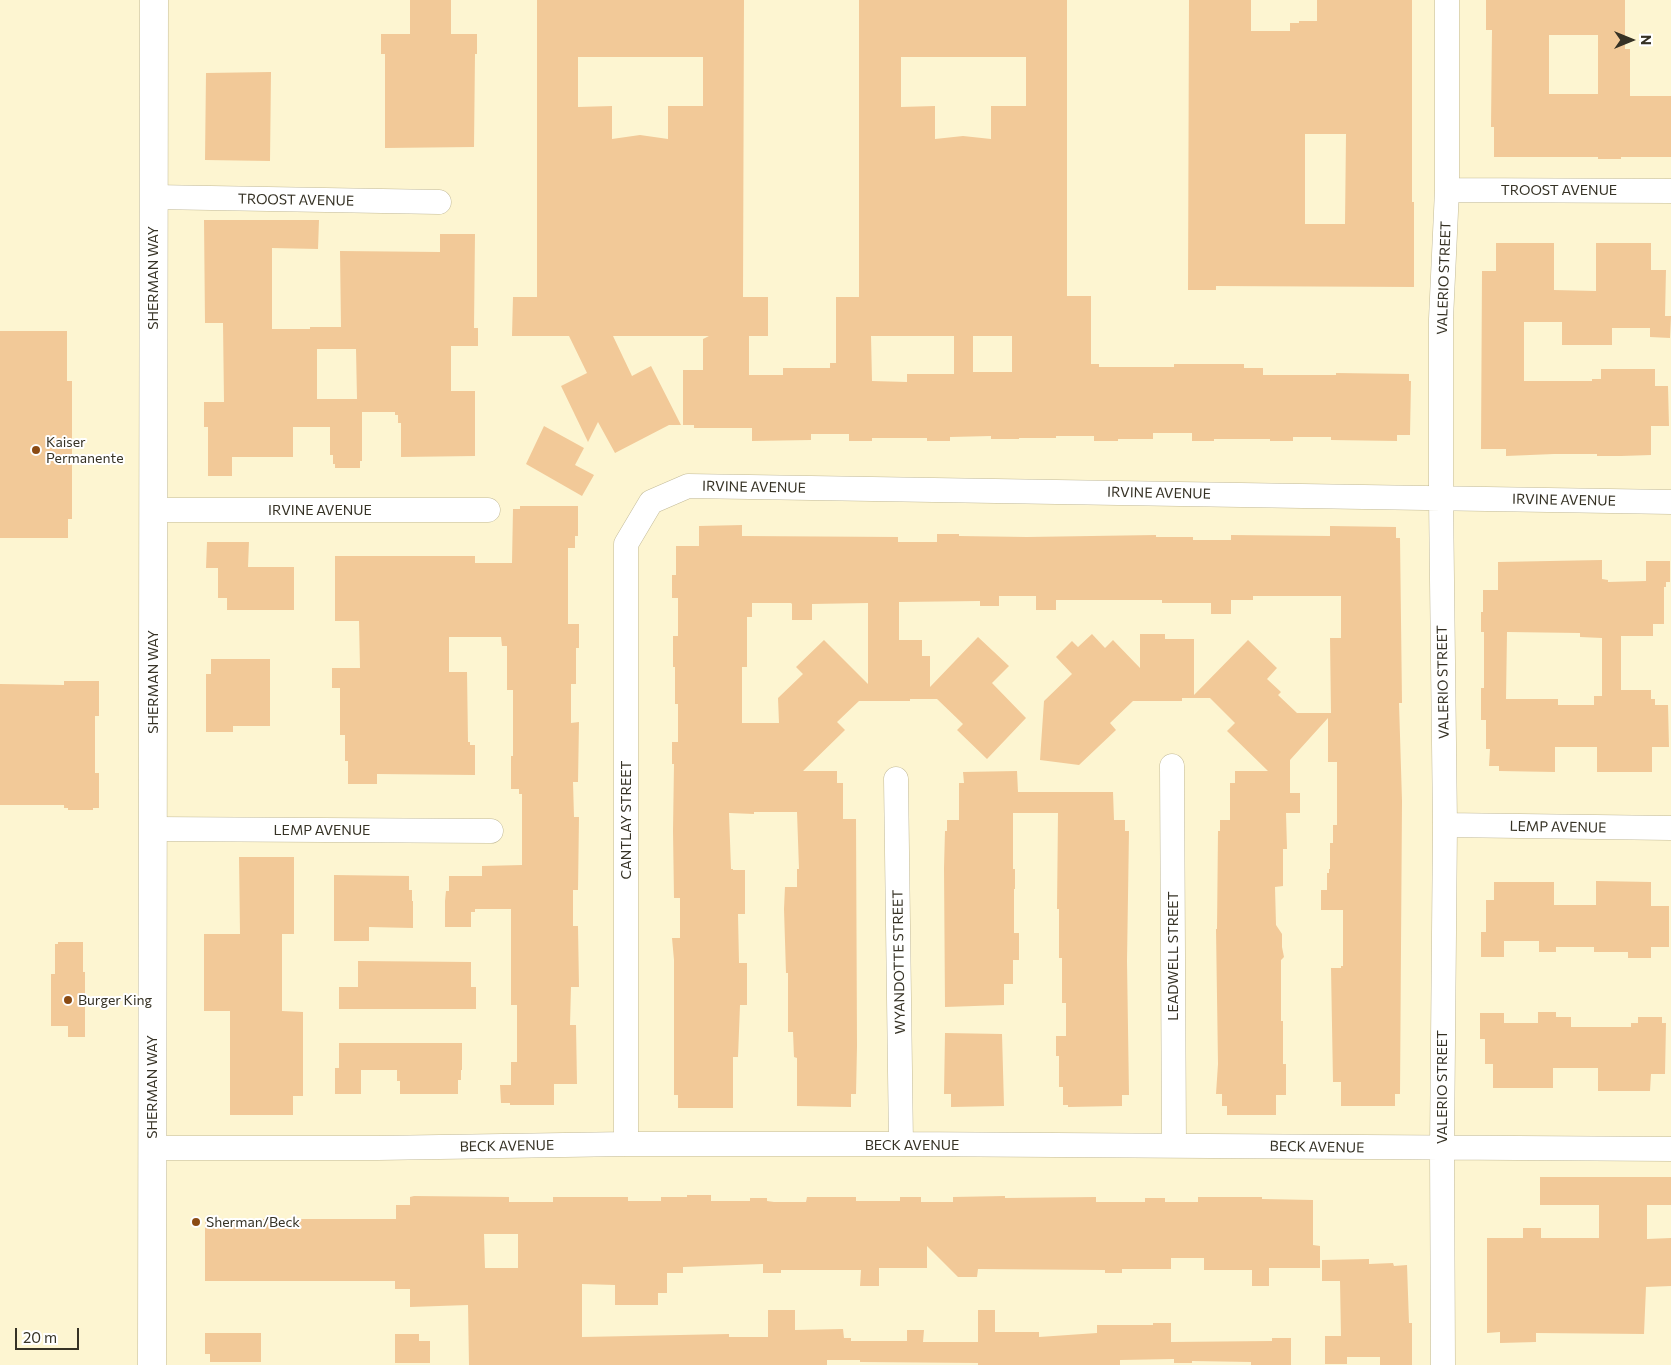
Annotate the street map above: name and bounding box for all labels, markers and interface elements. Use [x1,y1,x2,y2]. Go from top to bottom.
north arrow [1606,15,1656,65]
text: N [1638,35,1655,45]
street label: TROOST AVENUE [1501,182,1617,198]
street label: TROOST AVENUE [238,191,354,209]
street label: VALERIO STREET [1434,221,1454,335]
street label: SHERMAN WAY [145,226,161,330]
place label: Kaiser Permanente [46,434,124,467]
marker: Kaiser Permanente [30,444,42,456]
street label: IRVINE AVENUE [702,478,806,496]
street label: IRVINE AVENUE [1107,484,1211,502]
street label: IRVINE AVENUE [1512,491,1616,509]
street label: IRVINE AVENUE [268,502,372,518]
street label: VALERIO STREET [1434,625,1452,739]
street label: SHERMAN WAY [145,630,161,734]
street label: CANTLAY STREET [618,760,634,880]
street label: LEMP AVENUE [1509,818,1607,836]
street label: LEMP AVENUE [274,822,370,838]
street label: WYANDOTTE STREET [889,890,909,1034]
street label: LEADWELL STREET [1165,891,1181,1021]
place label: Burger King [78,992,152,1008]
marker: Burger King [62,994,74,1006]
street label: VALERIO STREET [1434,1030,1450,1144]
street label: SHERMAN WAY [144,1035,160,1139]
street label: BECK AVENUE [460,1137,554,1155]
street label: BECK AVENUE [865,1137,959,1153]
street label: BECK AVENUE [1270,1138,1364,1156]
place label: Sherman/Beck [206,1214,300,1230]
marker: Sherman/Beck [190,1216,202,1228]
scale bar [18,1318,81,1350]
text: 20 m [23,1328,57,1346]

